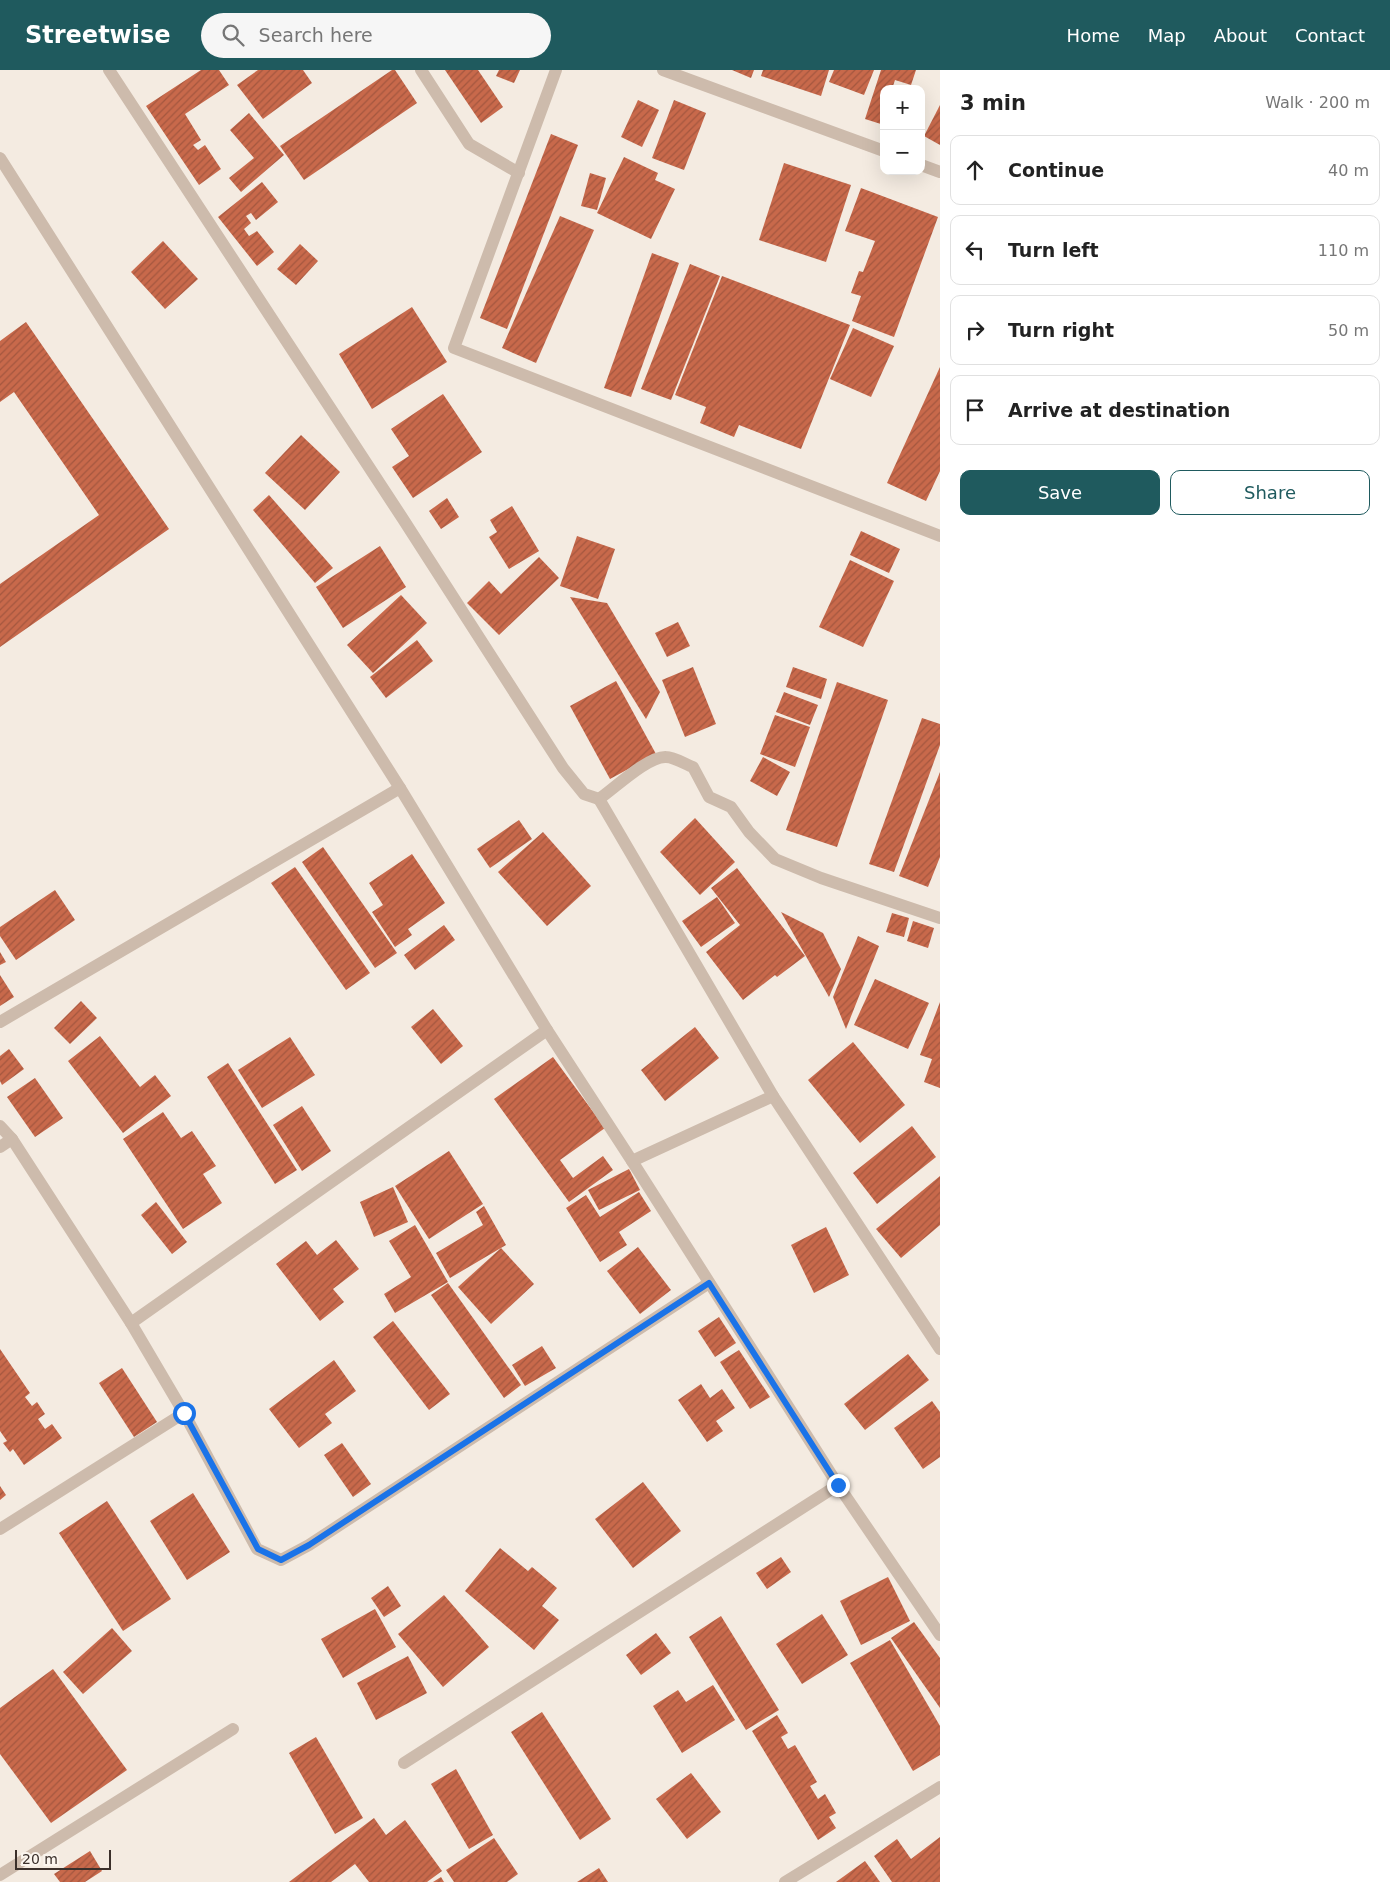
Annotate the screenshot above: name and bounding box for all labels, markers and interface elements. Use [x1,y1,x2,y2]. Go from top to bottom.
search box [201,13,551,58]
text: Streetwise [25,21,171,49]
icon: search [219,21,247,49]
text: Search here [259,24,373,46]
text: Home [1067,25,1120,46]
text: Map [1148,25,1186,46]
text: About [1214,25,1267,46]
text: Contact [1295,25,1365,46]
map controls [880,85,925,175]
button: + [880,85,925,130]
text: 3 min [960,91,1026,115]
text: Walk · 200 m [1265,93,1370,112]
button: − [880,130,925,175]
icon: ahead [961,156,989,184]
text: Continue [1008,159,1104,181]
text: 40 m [1328,161,1369,180]
icon: left [961,236,989,264]
text: Turn left [1008,239,1099,261]
text: 110 m [1318,241,1369,260]
icon: right [961,316,989,344]
text: Turn right [1008,319,1114,341]
text: 50 m [1328,321,1369,340]
icon: arrive [961,396,989,424]
text: Arrive at destination [1008,399,1230,421]
button: Save [960,470,1160,515]
button: Share [1170,470,1370,515]
route start [173,1402,196,1425]
route end [827,1474,850,1497]
scale bar [15,1847,111,1870]
text: 20 m [22,1851,58,1867]

